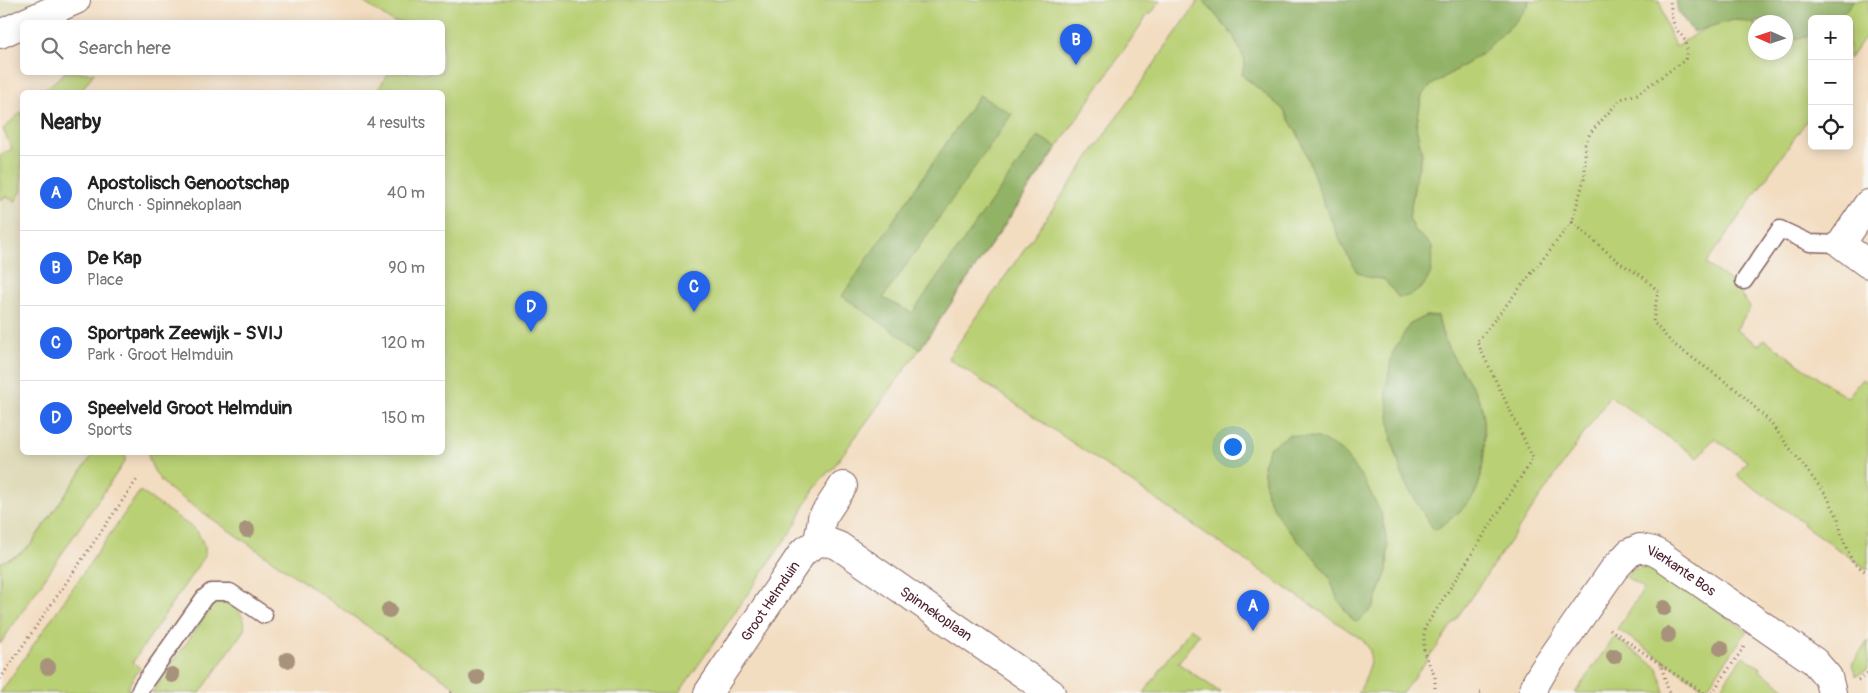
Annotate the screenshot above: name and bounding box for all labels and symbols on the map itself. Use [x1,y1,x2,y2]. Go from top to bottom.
north arrow [1748,15,1793,60]
pin: B [1060,24,1092,65]
pin: C [678,271,710,312]
pin: D [515,291,547,332]
your location [1220,434,1246,460]
street label: Vierkante Bos [1645,542,1720,600]
street label: Groot Helmduin [737,558,804,645]
street label: Spinnekoplaan [897,583,975,645]
pin: A [1237,590,1269,631]

